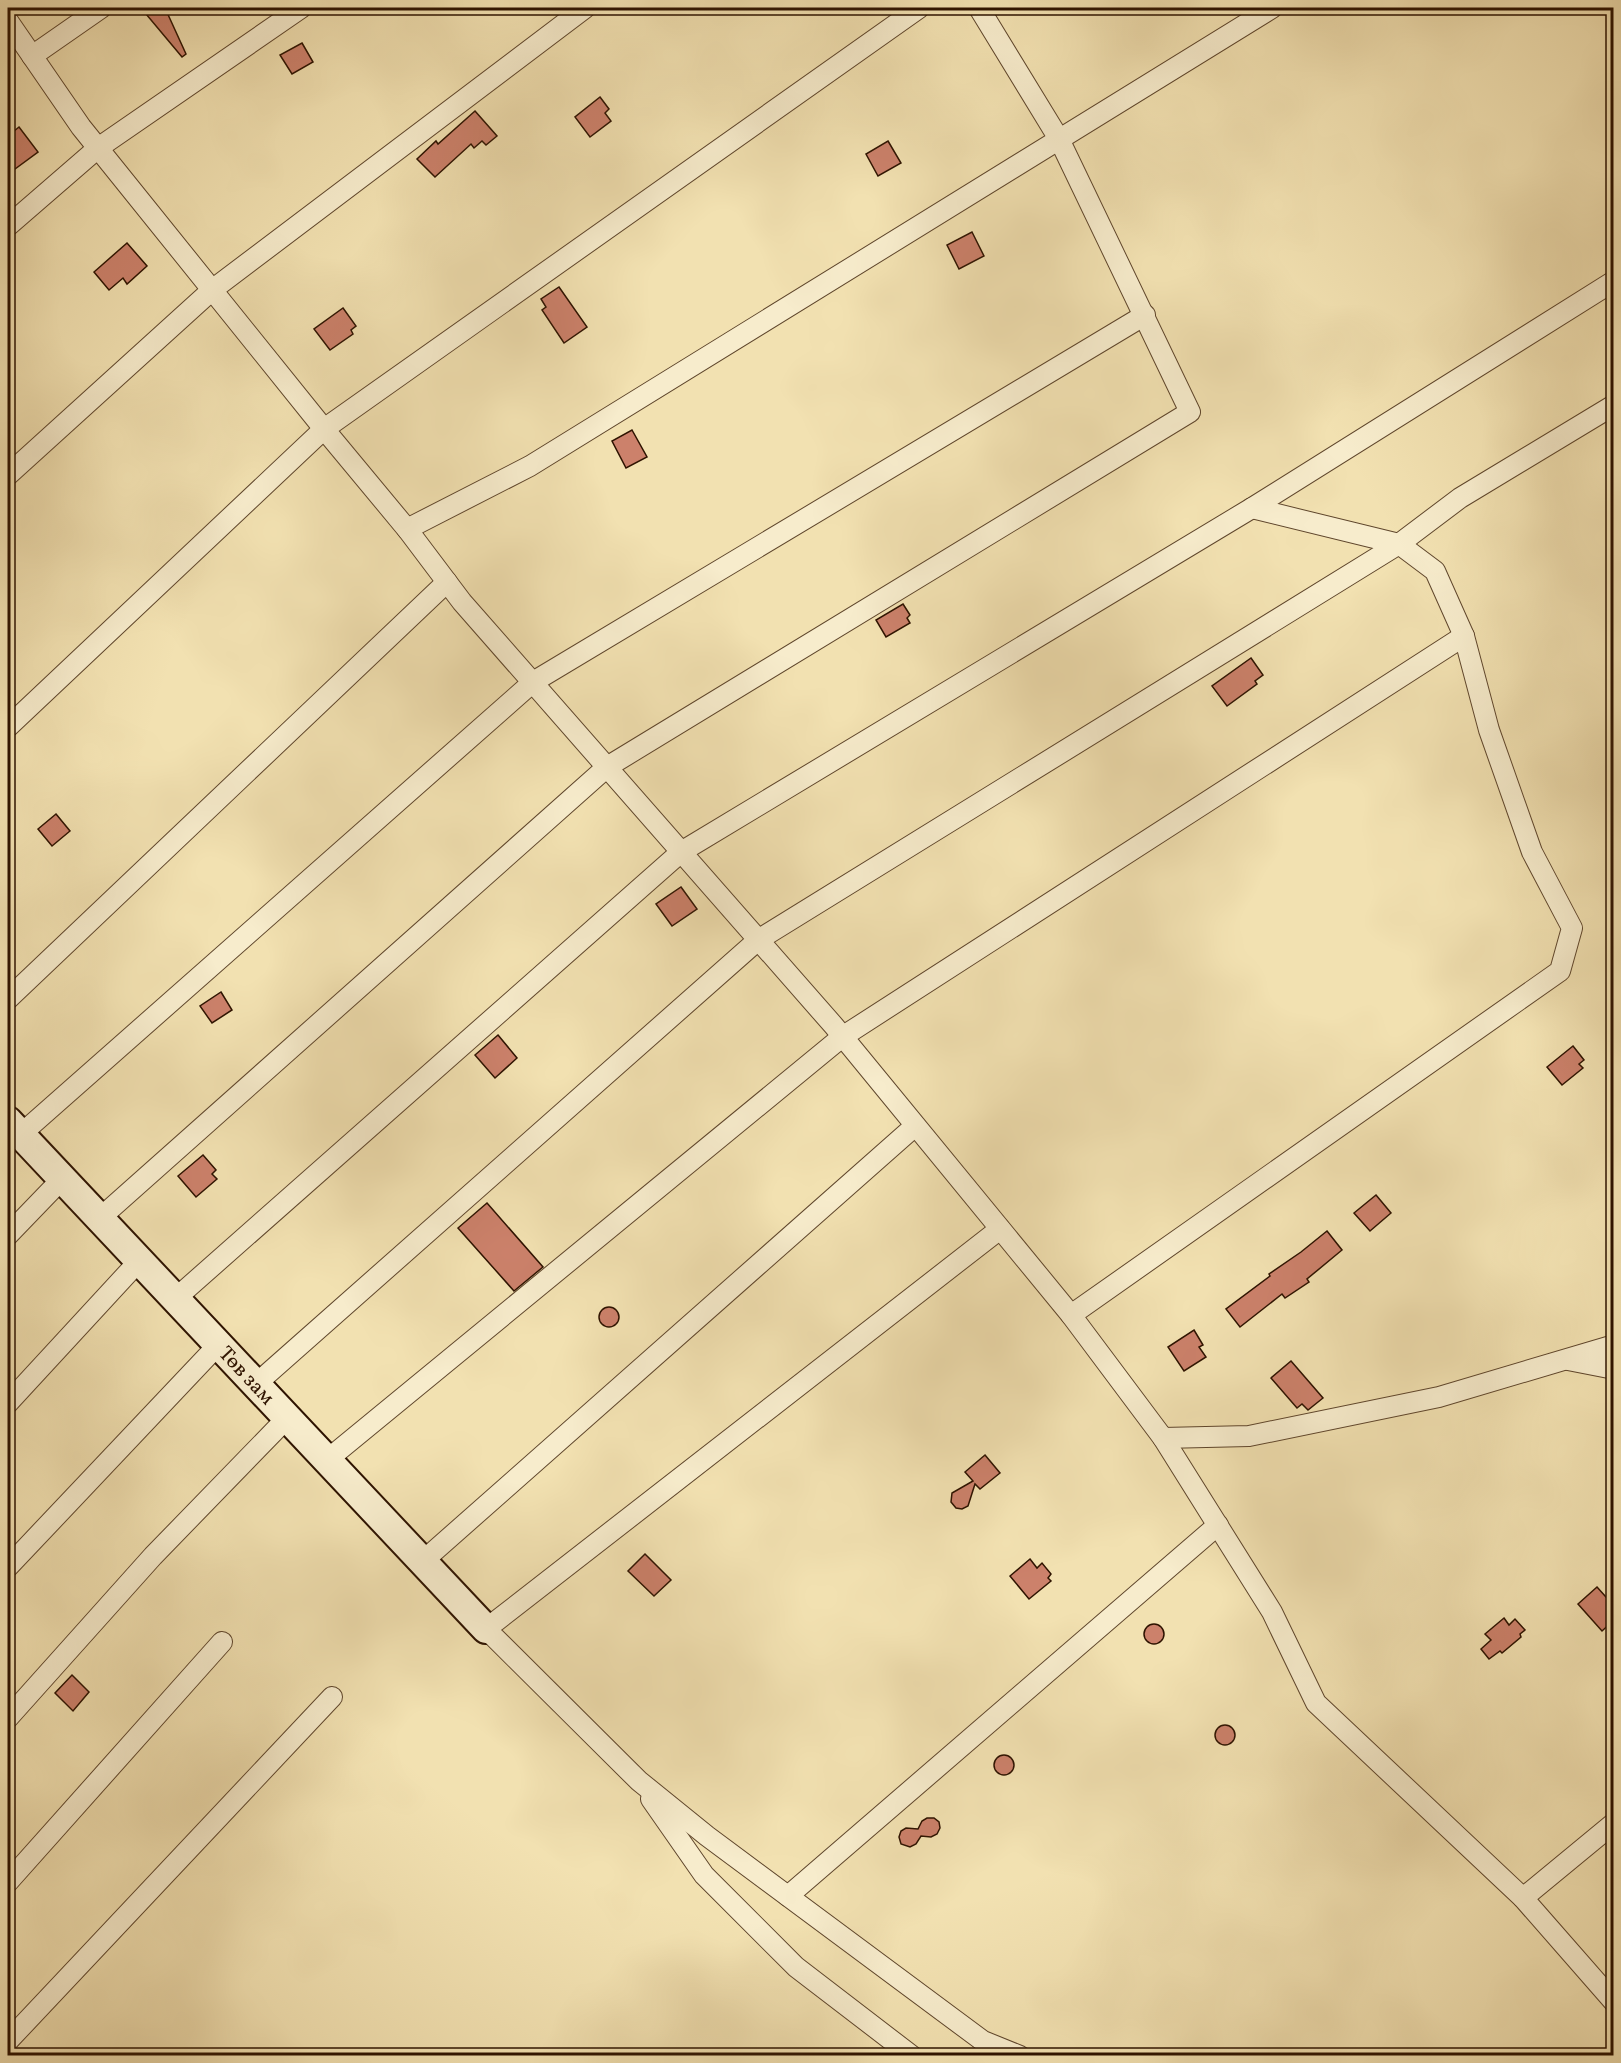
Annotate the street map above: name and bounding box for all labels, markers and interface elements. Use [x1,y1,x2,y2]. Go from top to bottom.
street label: Төв зам [211,1340,281,1412]

